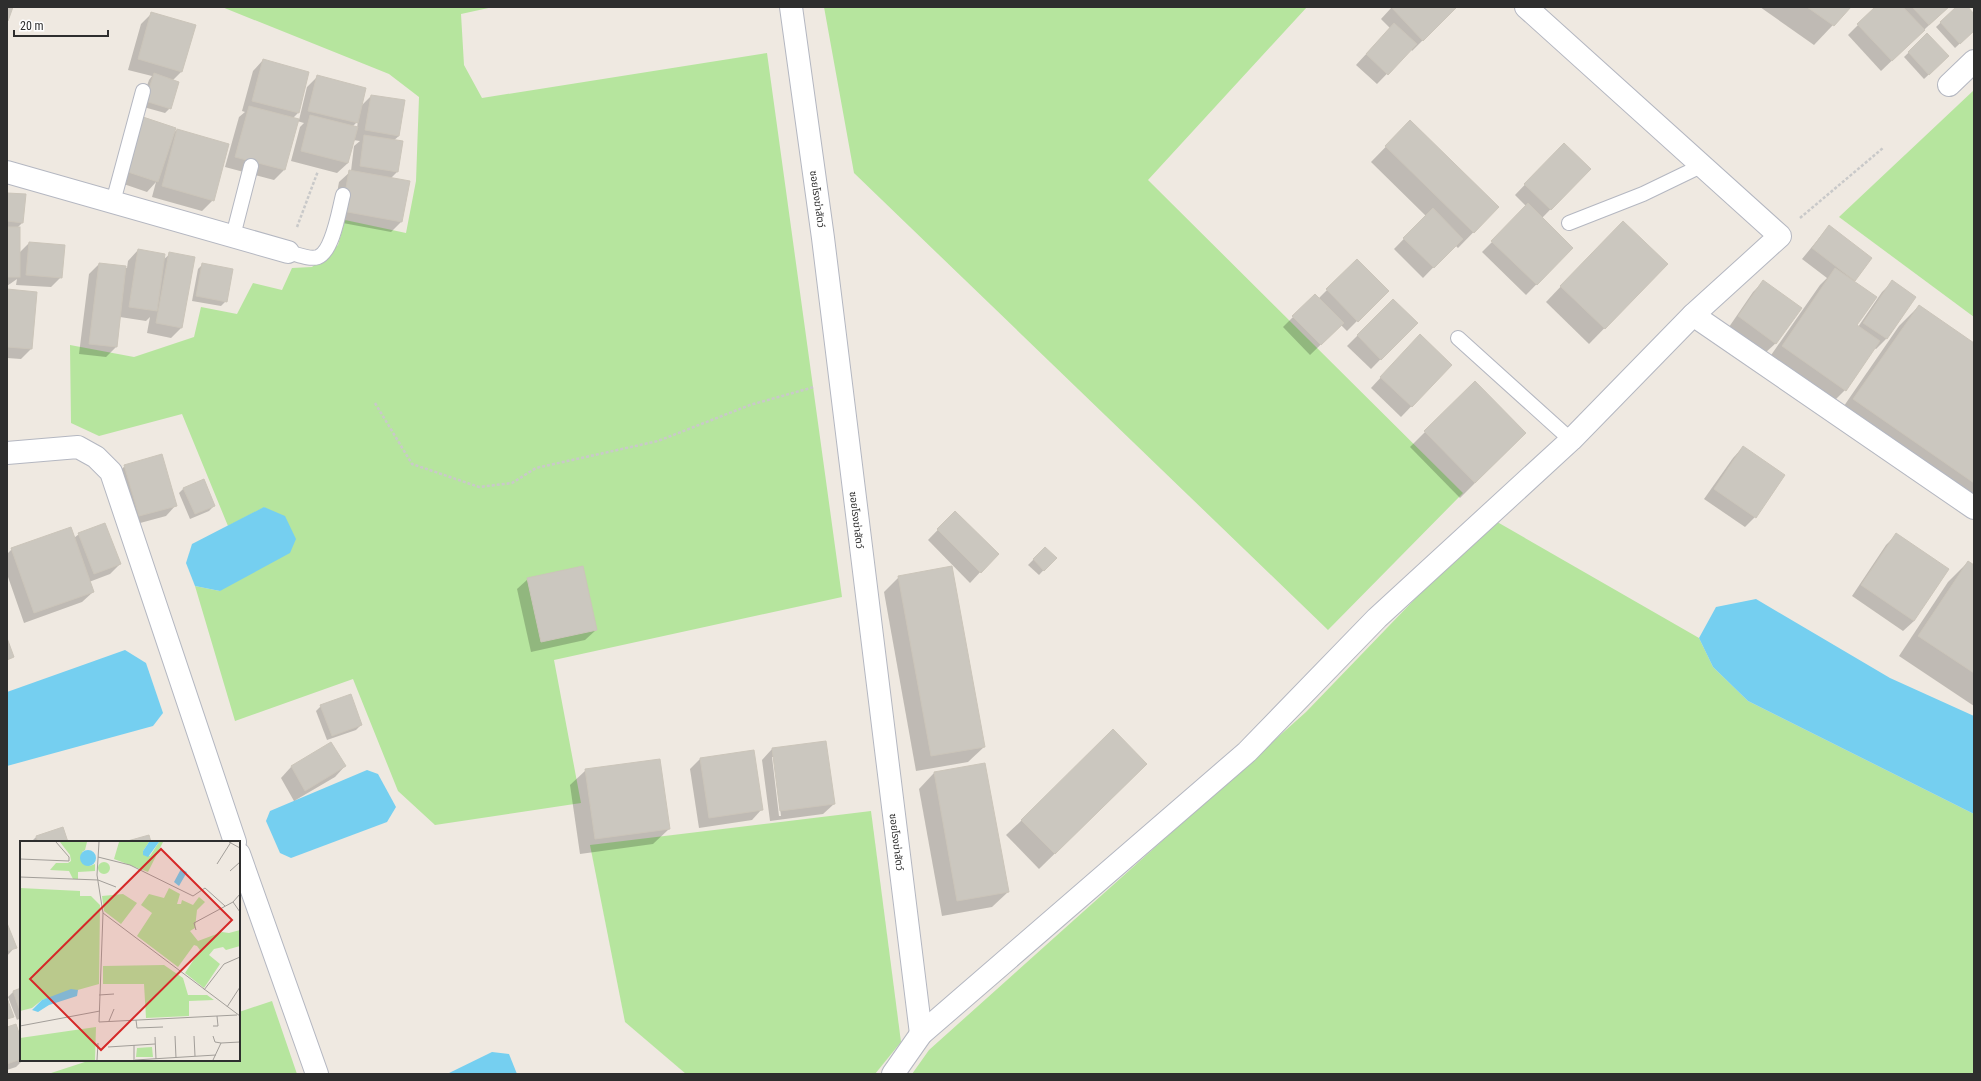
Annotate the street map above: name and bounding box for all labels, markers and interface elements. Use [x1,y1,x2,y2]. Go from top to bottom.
scale bar [14,12,108,38]
text: 20 m [20,19,44,33]
street label: ซอยโรงฆ่าสัตว์ [808,170,828,228]
street label: ซอยโรงฆ่าสัตว์ [848,491,866,549]
street label: ซอยโรงฆ่าสัตว์ [888,813,906,871]
inset map [20,841,240,1061]

